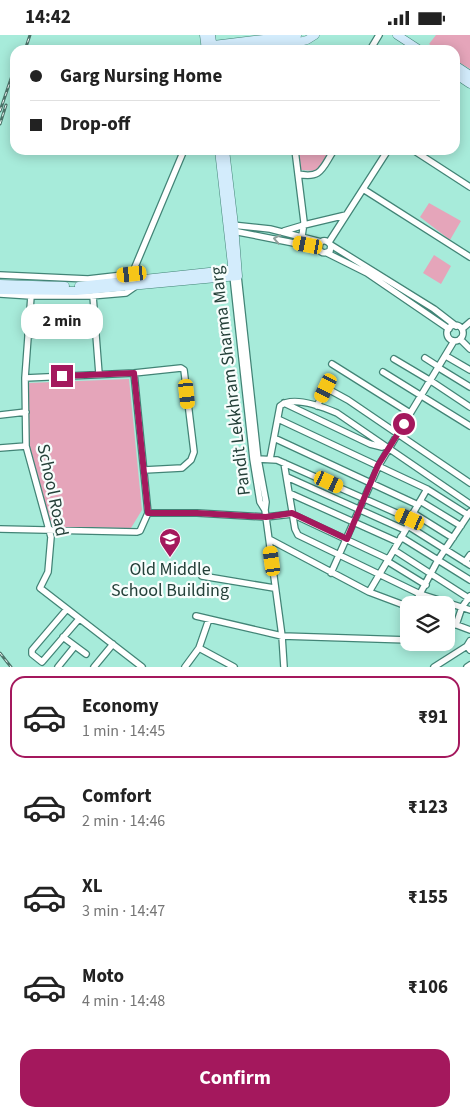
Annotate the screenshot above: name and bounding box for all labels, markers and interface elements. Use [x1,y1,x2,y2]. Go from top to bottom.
text: 14:42 [25,4,71,31]
text: Garg Nursing Home [60,63,222,90]
text: Drop-off [60,111,130,138]
one-way arrow [272,234,281,244]
car [291,235,324,255]
car [116,265,147,283]
street label: Pandit Lekkhram Sharma Marg [204,265,257,497]
callout: 2 min [21,303,103,339]
text: 2 min [43,310,81,332]
route end [51,365,73,387]
car [312,371,339,405]
car [177,378,196,410]
route start [393,413,415,435]
street label: School Road [31,442,75,539]
car [312,469,345,495]
car [393,506,426,532]
school or university icon: Old Middle School Building [158,527,182,558]
car [262,545,281,577]
place label: Old Middle School Building [111,557,229,603]
map controls [400,596,455,651]
button: layers [400,596,455,651]
text: Economy [82,693,159,720]
icon: car [22,695,67,740]
text: ₹91 [418,704,448,731]
text: 1 min · 14:45 [82,720,165,742]
text: Comfort [82,783,152,810]
icon: car [22,785,67,830]
text: ₹123 [408,794,448,821]
text: 2 min · 14:46 [82,810,165,832]
text: XL [82,873,103,900]
icon: car [22,875,67,920]
text: ₹155 [408,884,448,911]
text: 3 min · 14:47 [82,900,165,922]
text: Moto [82,963,124,990]
icon: car [22,965,67,1010]
text: ₹106 [408,974,448,1001]
text: 4 min · 14:48 [82,990,165,1012]
button: Confirm [20,1049,450,1107]

